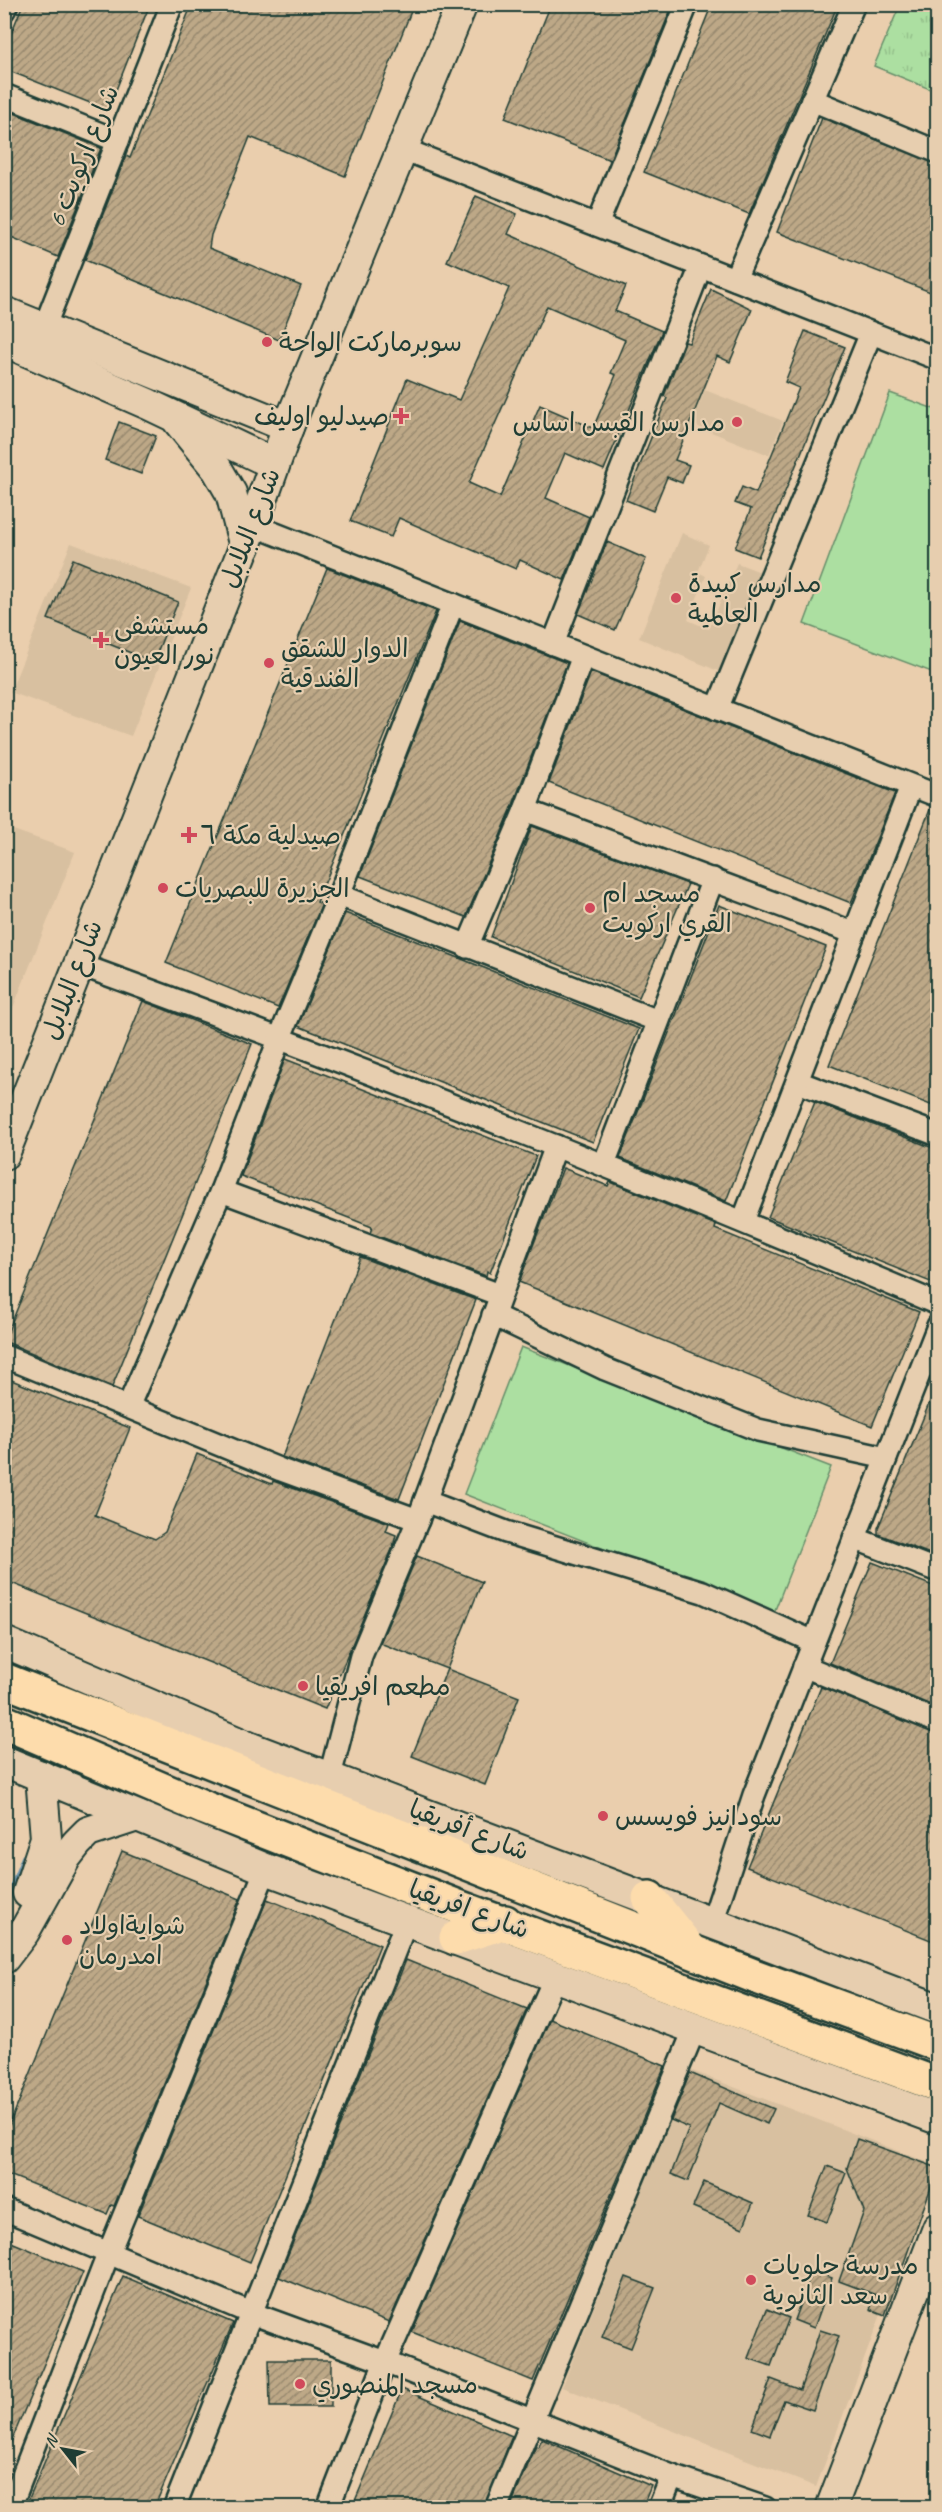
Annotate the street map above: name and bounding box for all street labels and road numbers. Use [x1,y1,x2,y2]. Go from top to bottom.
street label: شارع اركويت 6 [40,80,127,232]
street label: شارع البلابل [212,463,289,593]
street label: شارع البلابل [34,915,111,1045]
street label: شارع أفريقيا [404,1792,534,1869]
street label: شارع افريقيا [404,1872,534,1947]

